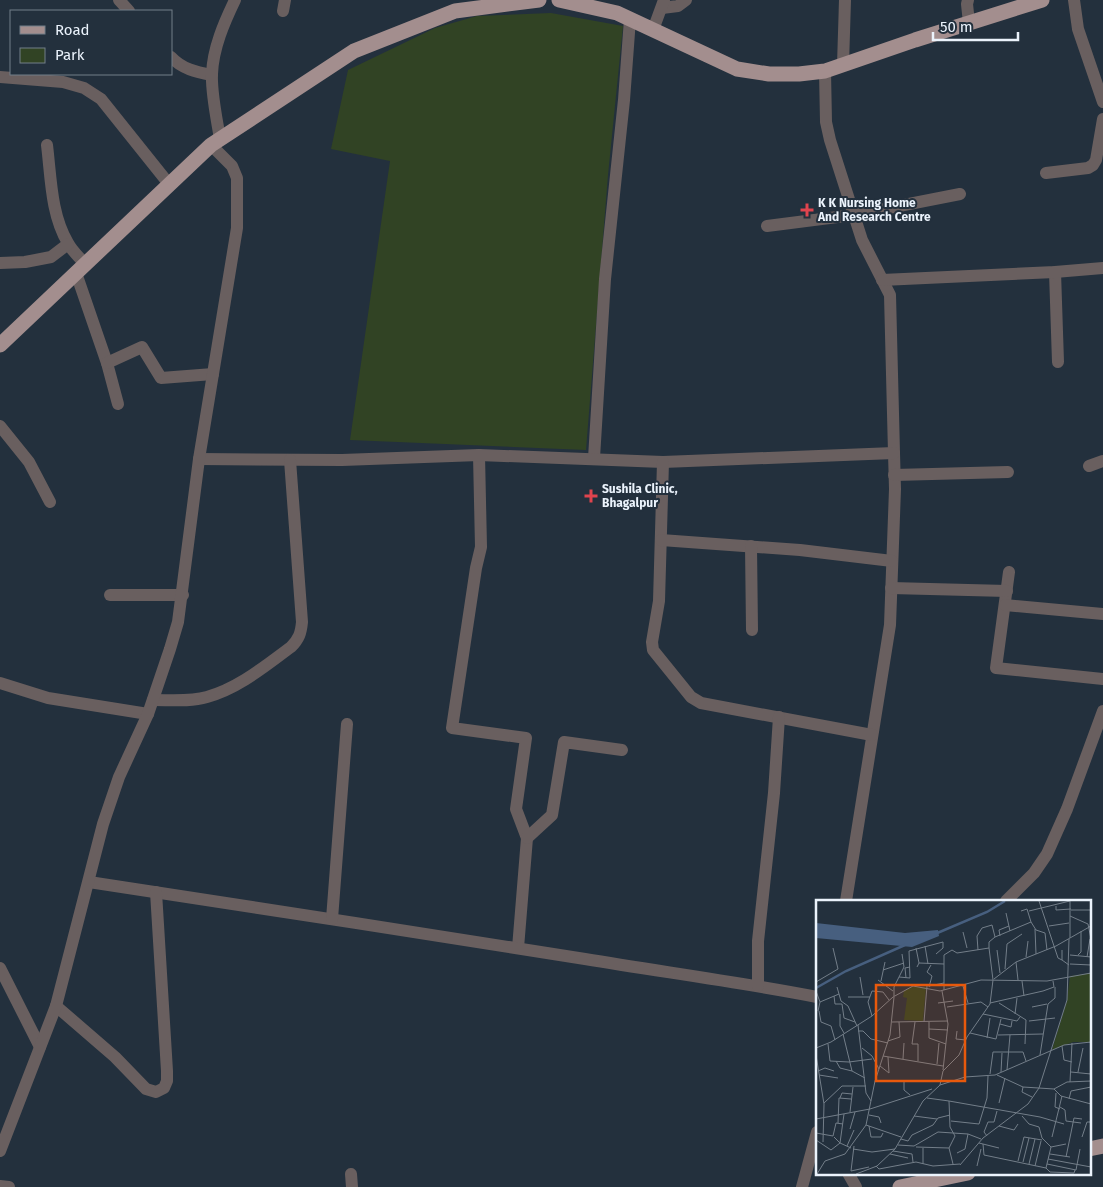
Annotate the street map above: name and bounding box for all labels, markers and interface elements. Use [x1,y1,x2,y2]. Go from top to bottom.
legend [10,10,172,75]
scale bar [933,10,1018,42]
text: 50 m [940,18,973,36]
text: Road [55,21,90,39]
text: Park [55,46,85,64]
place label: K K Nursing Home And Research Centre [817,196,931,224]
marker: K K Nursing Home And Research Centre [800,203,814,217]
place label: Sushila Clinic, Bhagalpur [602,482,678,510]
marker: Sushila Clinic, Bhagalpur [584,489,598,503]
inset map [816,900,1090,1174]

